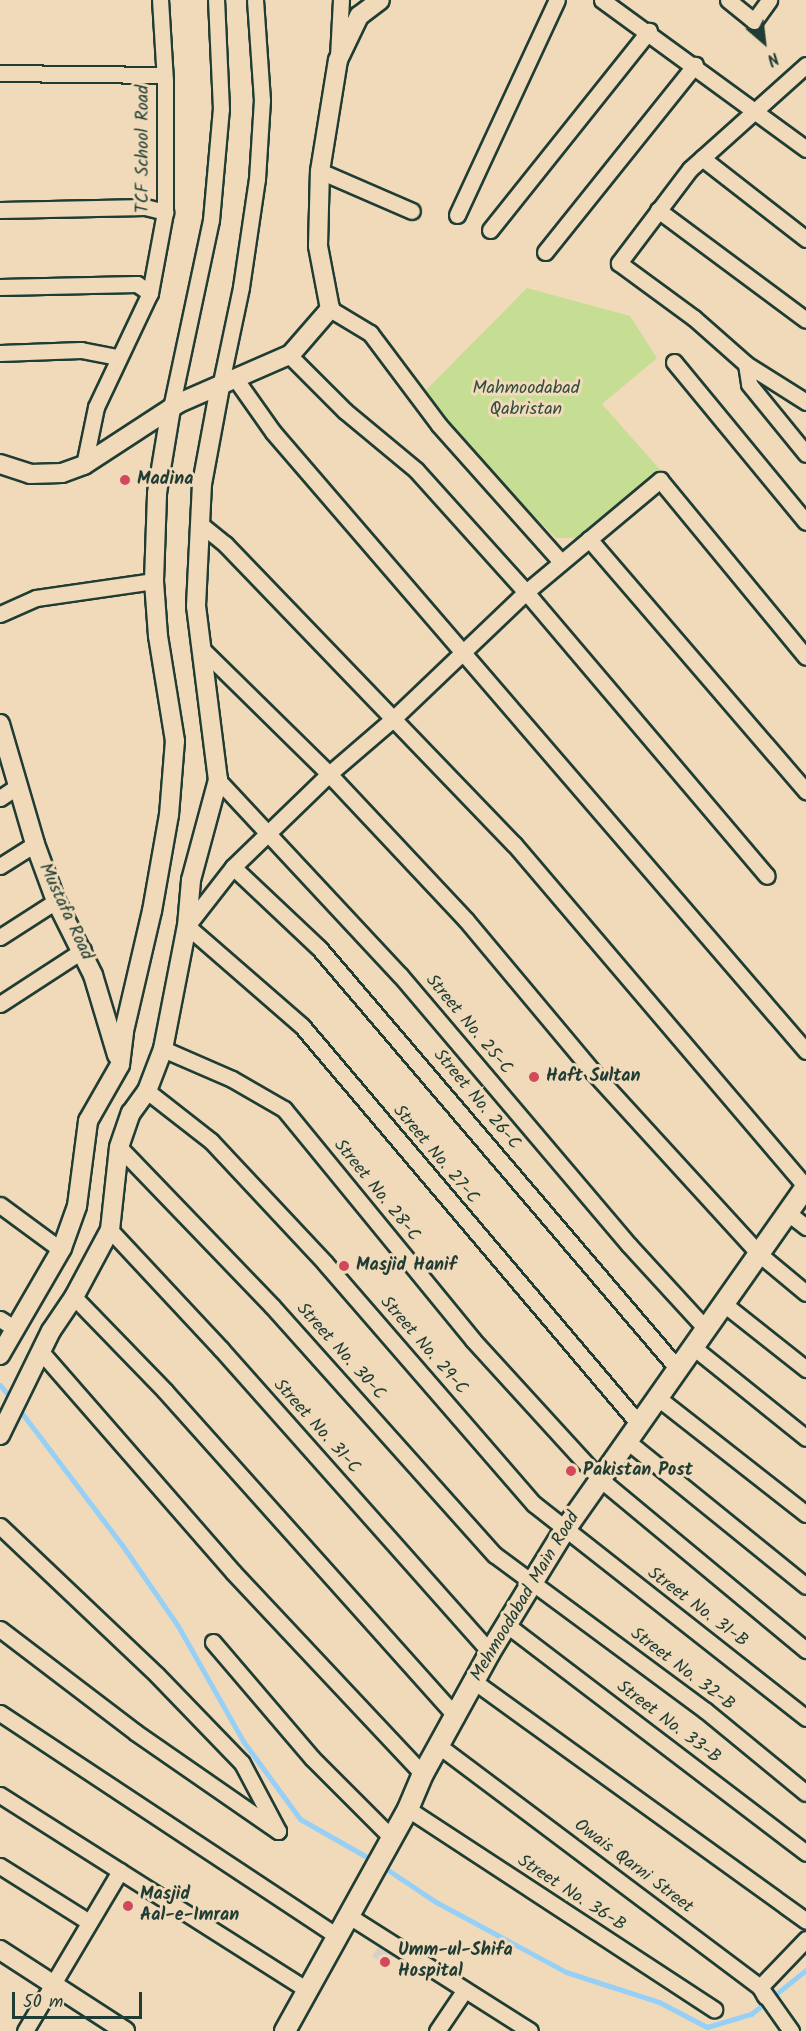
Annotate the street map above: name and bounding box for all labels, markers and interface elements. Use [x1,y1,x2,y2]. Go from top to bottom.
north arrow [734,12,794,72]
text: N [762,45,783,72]
street label: TCF School Road [133,85,155,213]
park label: Mahmoodabad Qabristan [472,379,580,422]
place label: Madina [137,469,193,491]
marker: Madina [118,473,132,487]
street label: Mustafa Road [33,860,97,964]
street label: Street No. 25-C [420,971,516,1079]
street label: Street No. 26-C [428,1045,524,1155]
place label: Haft Sultan [546,1066,641,1088]
marker: Haft Sultan [527,1070,541,1084]
street label: Street No. 27-C [387,1101,483,1209]
street label: Street No. 28-C [328,1136,424,1246]
place label: Masjid Hanif [356,1255,457,1277]
marker: Masjid Hanif [337,1259,351,1273]
street label: Street No. 29-C [375,1293,471,1399]
street label: Street No. 30-C [291,1299,389,1405]
street label: Street No. 31-C [268,1375,364,1479]
place label: Pakistan Post [583,1460,693,1482]
marker: Pakistan Post [564,1464,578,1478]
street label: Mehmoodabad Main Road [467,1508,585,1686]
street label: Street No. 31-B [642,1563,752,1653]
street label: Street No. 32-B [626,1624,738,1716]
street label: Street No. 33-B [612,1677,724,1769]
street label: Owais Qarni Street [569,1815,697,1919]
street label: Street No. 36-B [513,1851,629,1937]
place label: Masjid Aal-e-Imran [140,1885,239,1928]
marker: Masjid Aal-e-Imran [121,1899,135,1913]
place label: Umm-ul-Shifa Hospital [398,1941,513,1984]
marker: Umm-ul-Shifa Hospital [376,1953,394,1971]
scale bar [15,1980,146,2018]
text: 50 m [23,1988,63,2017]

